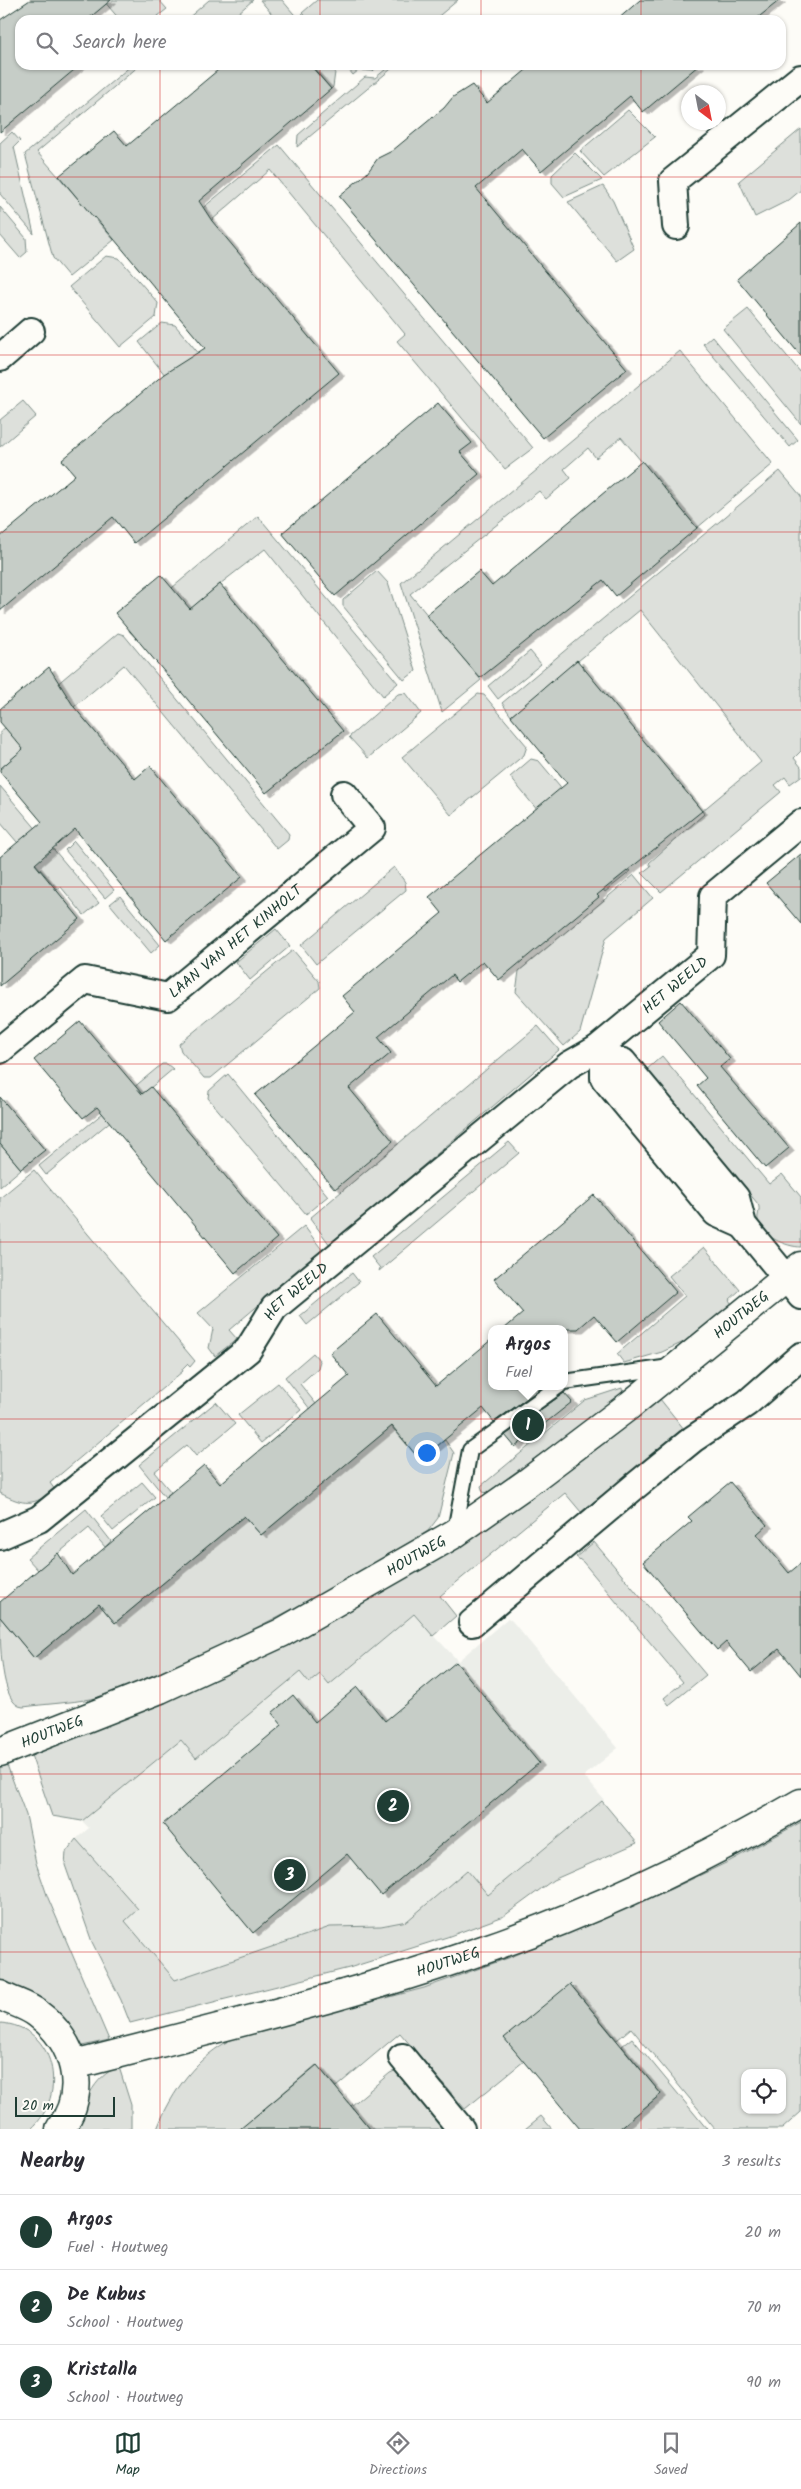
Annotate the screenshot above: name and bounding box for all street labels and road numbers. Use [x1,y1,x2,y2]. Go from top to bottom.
street label: LAAN VAN HET KINHOLT [163,878,310,1005]
street label: HET WEELD [637,951,714,1021]
street label: HET WEELD [258,1257,334,1326]
street label: HOUTWEG [709,1285,775,1346]
street label: HOUTWEG [382,1530,451,1583]
street label: HOUTWEG [17,1709,88,1756]
street label: HOUTWEG [413,1941,483,1984]

